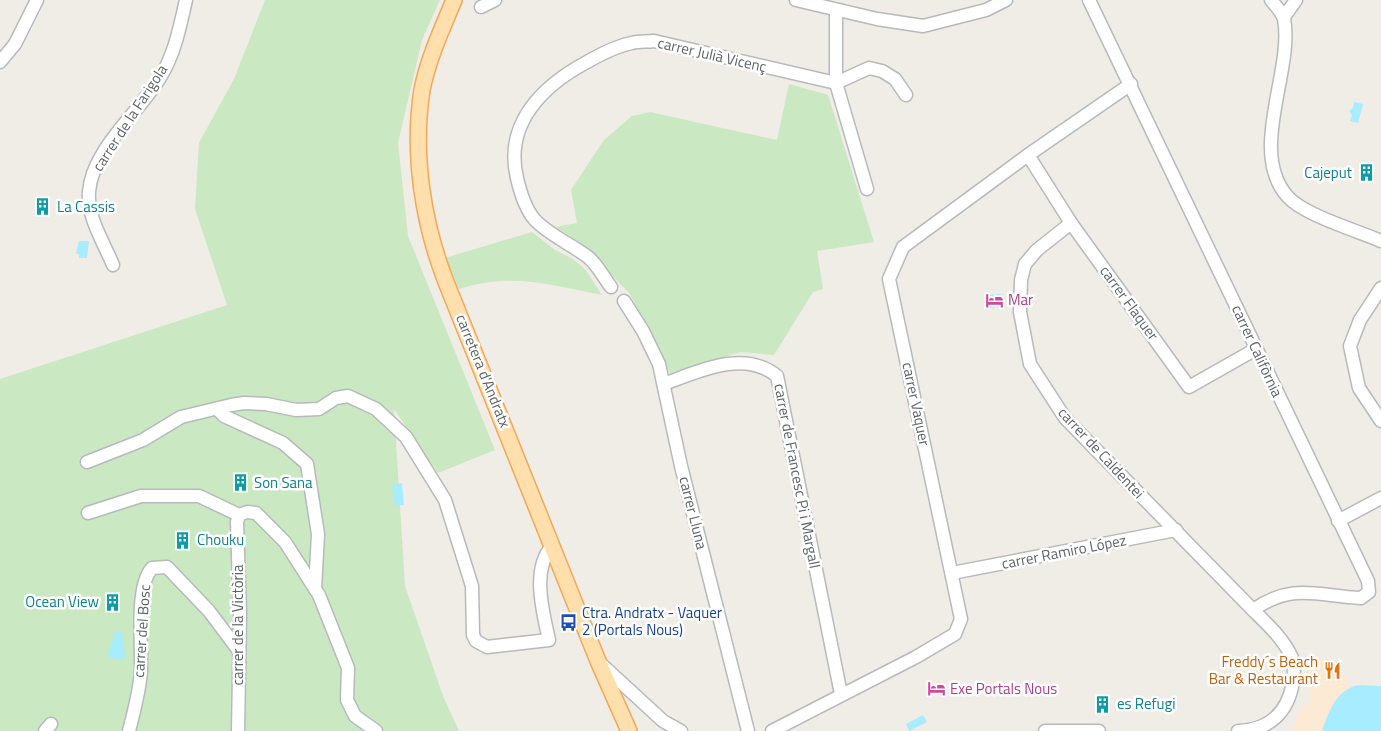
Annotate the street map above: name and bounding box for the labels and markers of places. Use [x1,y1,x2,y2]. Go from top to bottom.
place label: Cajeput [1304,161,1353,184]
building icon: Cajeput [1356,163,1376,183]
place label: La Cassis [57,195,115,218]
building icon: La Cassis [33,197,53,217]
place label: Mar [1008,288,1033,311]
hotel icon: Mar [984,290,1004,310]
place label: Son Sana [254,471,313,494]
building icon: Son Sana [230,473,250,493]
place label: Chouku [197,528,244,551]
building icon: Chouku [173,530,193,550]
place label: Ocean View [25,590,99,613]
building icon: Ocean View [103,592,123,612]
place label: Ctra. Andratx - Vaquer 2 (Portals Nous) [582,601,722,641]
bus stop icon: Ctra. Andratx - Vaquer 2 (Portals Nous) [558,612,578,632]
place label: Freddy´s Beach Bar & Restaurant [1209,650,1319,690]
restaurant icon: Freddy´s Beach Bar & Restaurant [1322,661,1342,681]
place label: Exe Portals Nous [950,677,1057,700]
hotel icon: Exe Portals Nous [926,679,946,699]
place label: es Refugi [1117,692,1175,715]
building icon: es Refugi [1093,694,1113,714]

